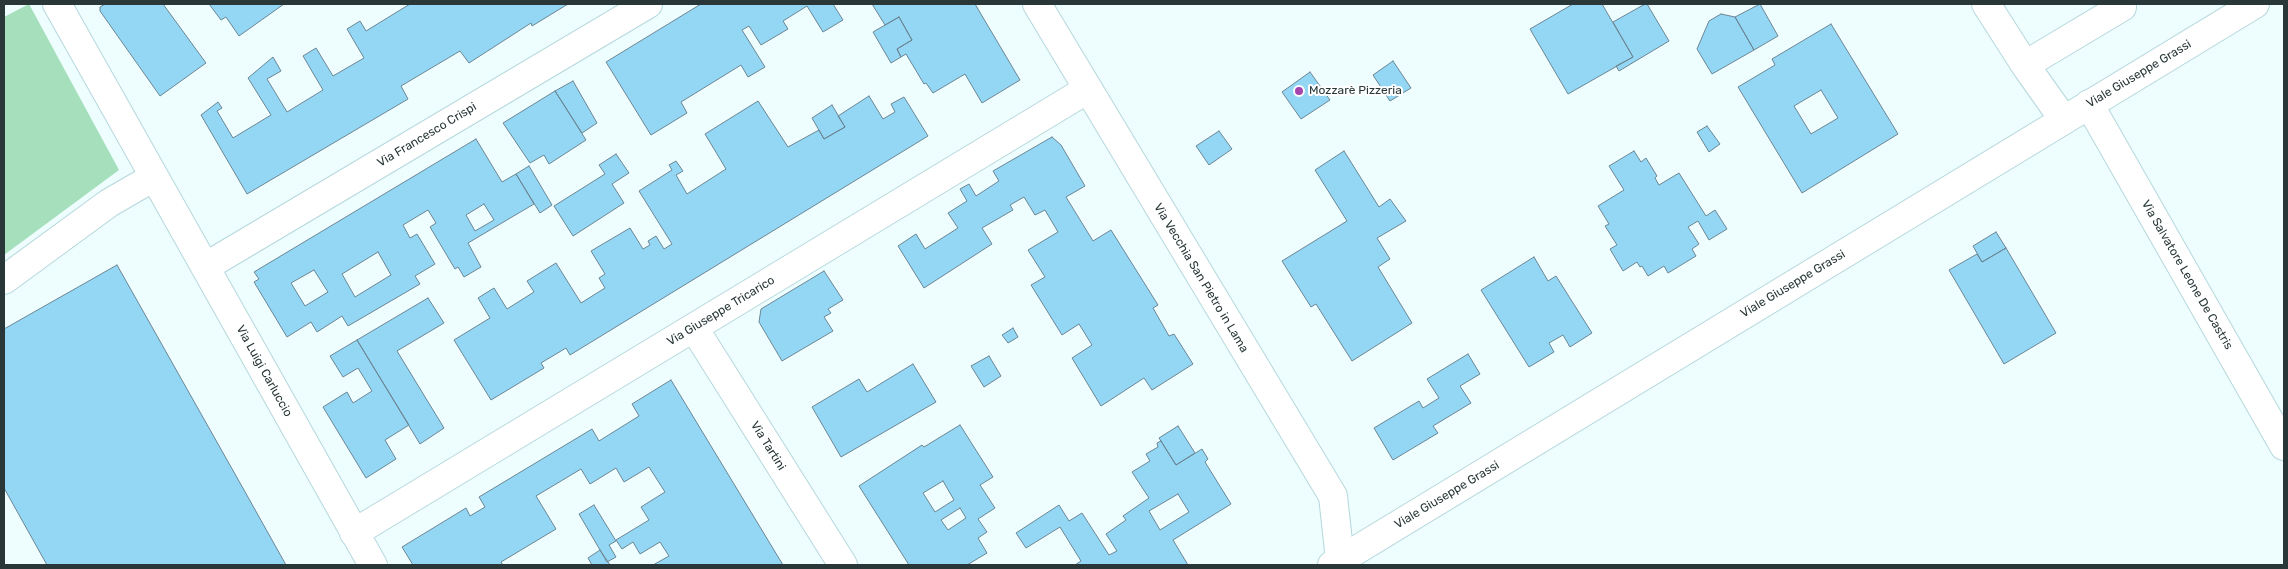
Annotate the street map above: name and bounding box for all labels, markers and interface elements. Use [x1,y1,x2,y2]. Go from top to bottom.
street label: Viale Giuseppe Grassi [2084,37,2194,111]
place label: Mozzarè Pizzeria [1309,84,1402,98]
marker: Mozzarè Pizzeria [1293,85,1305,97]
street label: Via Francesco Crispi [375,100,479,170]
street label: Via Salvatore Leone De Castris [2138,198,2236,352]
street label: Via Vecchia San Pietro in Lama [1151,201,1251,355]
street label: Viale Giuseppe Grassi [1738,247,1848,321]
street label: Via Giuseppe Tricarico [665,273,777,349]
street label: Via Luigi Carluccio [233,323,295,419]
street label: Via Tartini [747,419,789,473]
street label: Viale Giuseppe Grassi [1392,458,1502,532]

